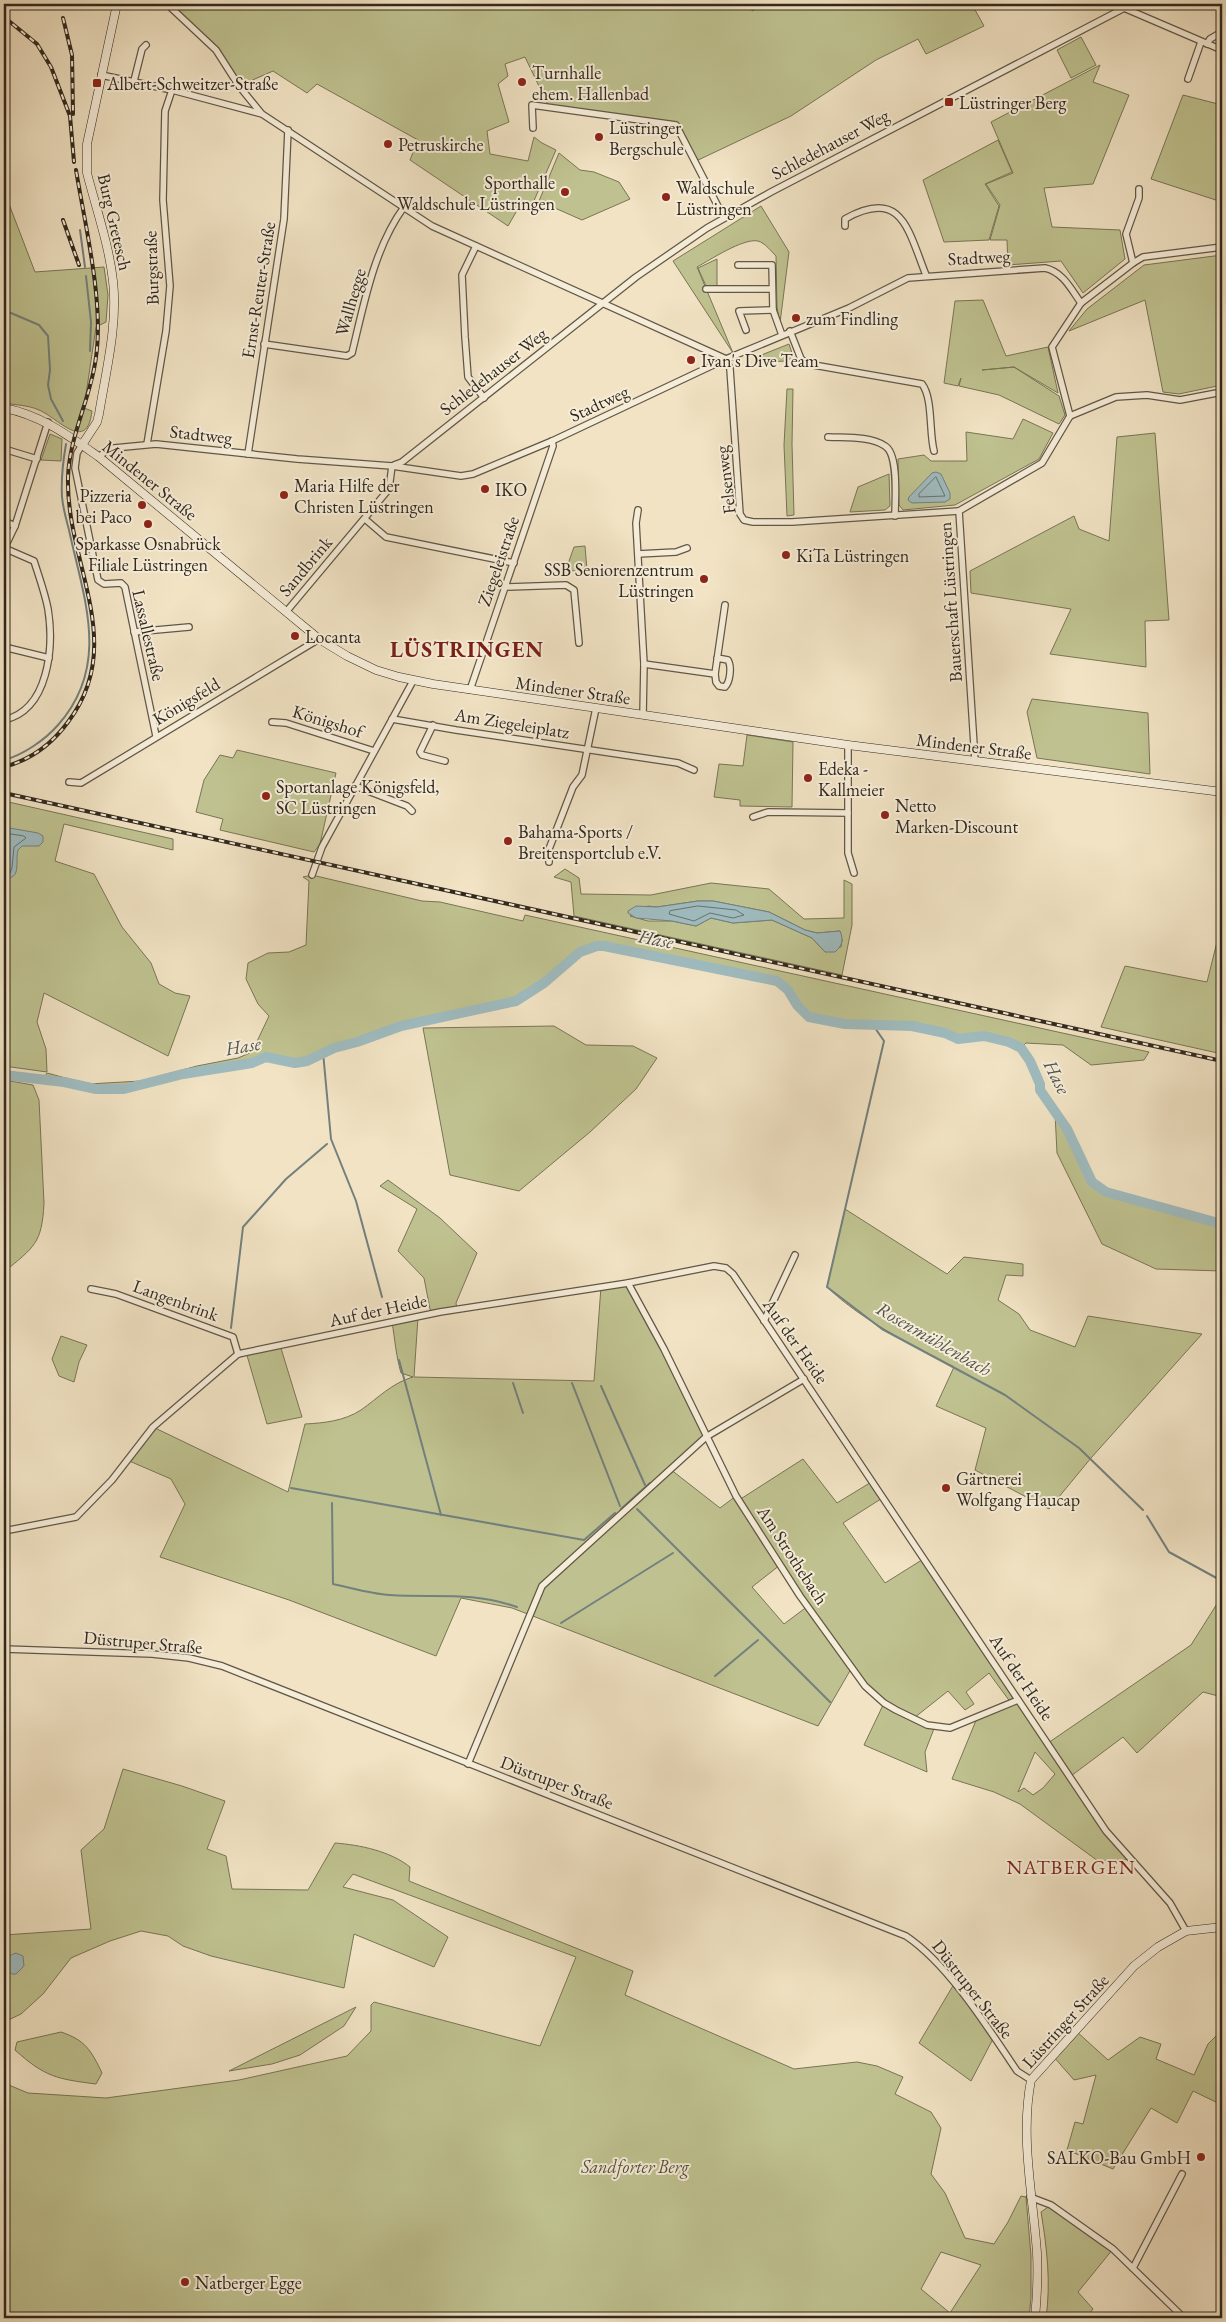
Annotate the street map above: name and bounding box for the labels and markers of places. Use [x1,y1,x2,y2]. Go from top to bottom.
place label: Turnhalle ehem. Hallenbad [532,61,650,105]
place label: Albert-Schweitzer-Straße [106,72,278,95]
marker: Turnhalle ehem. Hallenbad [516,76,528,88]
marker: Albert-Schweitzer-Straße [91,77,103,89]
place label: Lüstringer Berg [959,91,1066,114]
marker: Lüstringer Berg [943,96,955,108]
place label: Lüstringer Bergschule [609,116,684,160]
marker: Lüstringer Bergschule [593,131,605,143]
place label: Petruskirche [398,133,484,156]
marker: Petruskirche [382,138,394,150]
place label: Sporthalle Waldschule Lüstringen [397,171,555,215]
place label: Waldschule Lüstringen [676,176,755,220]
marker: Sporthalle Waldschule Lüstringen [559,186,571,198]
marker: Waldschule Lüstringen [660,191,672,203]
place label: zum Findling [806,307,898,330]
marker: zum Findling [790,312,802,324]
place label: Ivan's Dive Team [701,349,819,372]
marker: Ivan's Dive Team [685,354,697,366]
place label: Maria Hilfe der Christen Lüstringen [294,474,434,518]
place label: IKO [495,478,527,501]
marker: IKO [479,483,491,495]
place label: Pizzeria bei Paco [76,484,133,528]
marker: Maria Hilfe der Christen Lüstringen [278,489,290,501]
marker: Pizzeria bei Paco [136,499,148,511]
marker: Sparkasse Osnabrück Filiale Lüstringen [142,518,154,530]
place label: Sparkasse Osnabrück Filiale Lüstringen [75,532,221,576]
place label: KiTa Lüstringen [796,544,910,567]
marker: KiTa Lüstringen [780,549,792,561]
place label: SSB Seniorenzentrum Lüstringen [544,558,694,602]
marker: SSB Seniorenzentrum Lüstringen [698,573,710,585]
place label: Locanta [305,625,362,648]
marker: Locanta [289,630,301,642]
place label: Edeka - Kallmeier [818,757,885,801]
marker: Edeka - Kallmeier [802,772,814,784]
place label: Sportanlage Königsfeld, SC Lüstringen [276,775,440,819]
marker: Sportanlage Königsfeld, SC Lüstringen [260,790,272,802]
place label: Netto Marken-Discount [895,794,1019,838]
marker: Netto Marken-Discount [879,809,891,821]
place label: Bahama-Sports / Breitensportclub e.V. [518,820,662,864]
marker: Bahama-Sports / Breitensportclub e.V. [502,835,514,847]
place label: Gärtnerei Wolfgang Haucap [956,1467,1080,1511]
marker: Gärtnerei Wolfgang Haucap [940,1482,952,1494]
place label: SALKO-Bau GmbH [1047,2146,1191,2169]
marker: SALKO-Bau GmbH [1195,2151,1207,2163]
place label: Natberger Egge [195,2271,302,2294]
marker: Natberger Egge [179,2276,191,2288]

